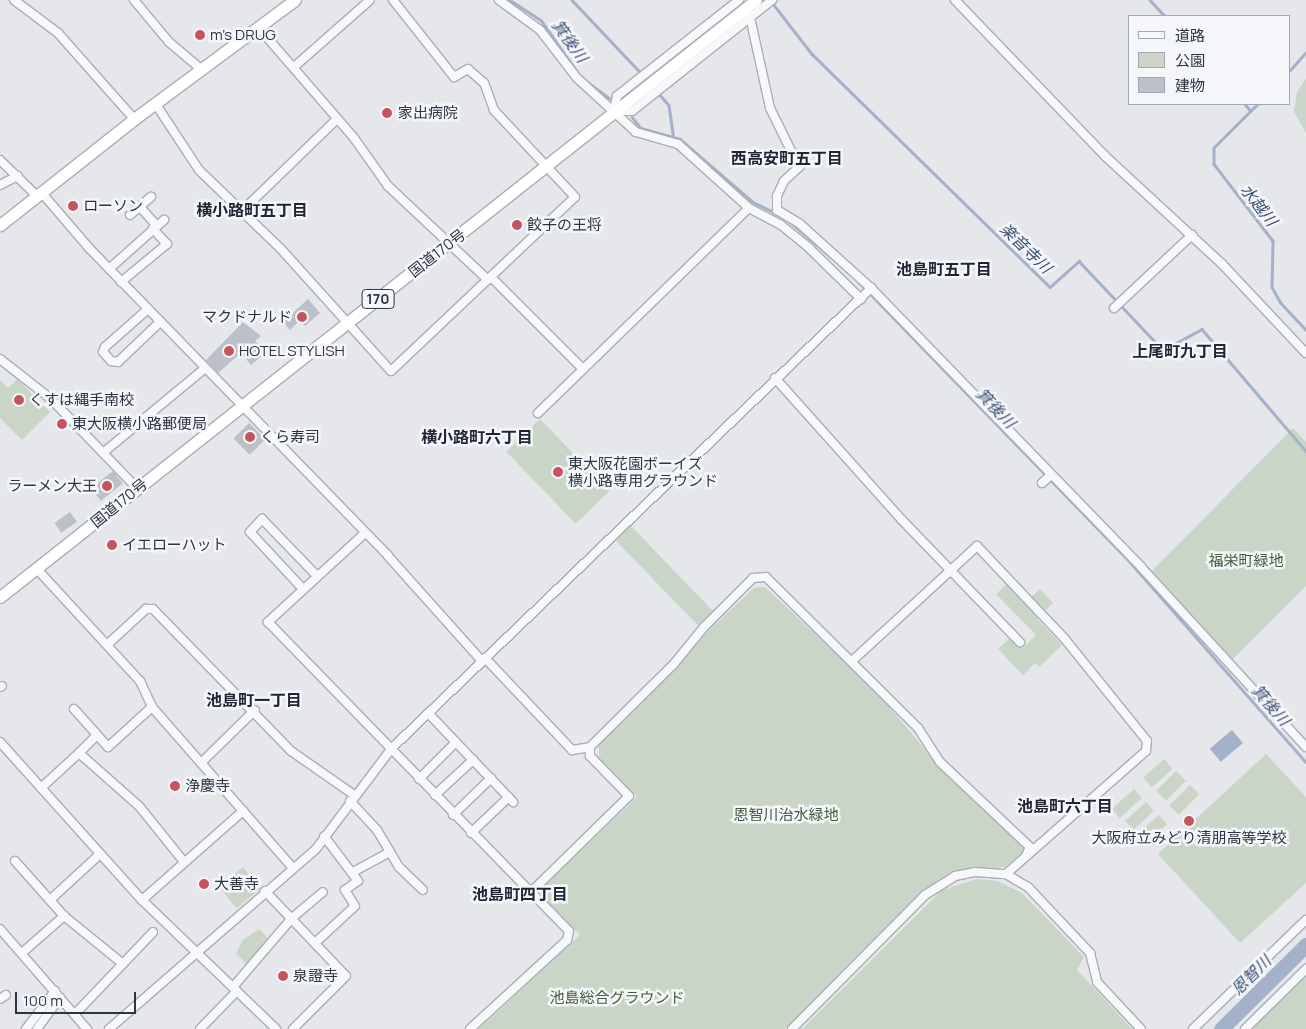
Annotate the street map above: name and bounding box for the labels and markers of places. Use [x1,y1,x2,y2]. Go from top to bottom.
place label: m's DRUG [210,26,276,44]
marker: m's DRUG [194,29,206,41]
place label: 家出病院 [398,104,458,122]
marker: 家出病院 [380,106,394,120]
place label: ローソン [83,197,143,215]
marker: ローソン [67,200,79,212]
place label: 餃子の王将 [527,216,602,234]
marker: 餃子の王将 [511,219,523,231]
place label: マクドナルド [202,308,292,326]
marker: マクドナルド [296,311,308,323]
place label: HOTEL STYLISH [239,342,346,360]
marker: HOTEL STYLISH [223,345,235,357]
place label: くすは縄手南校 [29,391,134,409]
marker: くすは縄手南校 [13,394,25,406]
place label: 東大阪横小路郵便局 [72,415,207,433]
marker: 東大阪横小路郵便局 [56,418,68,430]
place label: くら寿司 [260,428,320,446]
marker: くら寿司 [244,431,256,443]
place label: 東大阪花園ボーイズ 横小路専用グラウンド [568,454,718,489]
marker: 東大阪花園ボーイズ 横小路専用グラウンド [552,466,564,478]
place label: ラーメン大王 [7,477,97,495]
marker: ラーメン大王 [101,480,113,492]
place label: イエローハット [122,536,227,554]
marker: イエローハット [106,539,118,551]
place label: 浄慶寺 [185,777,230,795]
marker: 浄慶寺 [169,780,181,792]
marker: 大阪府立みどり清朋高等学校 [1183,815,1195,827]
place label: 大阪府立みどり清朋高等学校 [1092,829,1286,847]
place label: 大善寺 [214,875,259,893]
marker: 大善寺 [198,878,210,890]
place label: 泉證寺 [293,967,338,985]
marker: 泉證寺 [277,970,289,982]

